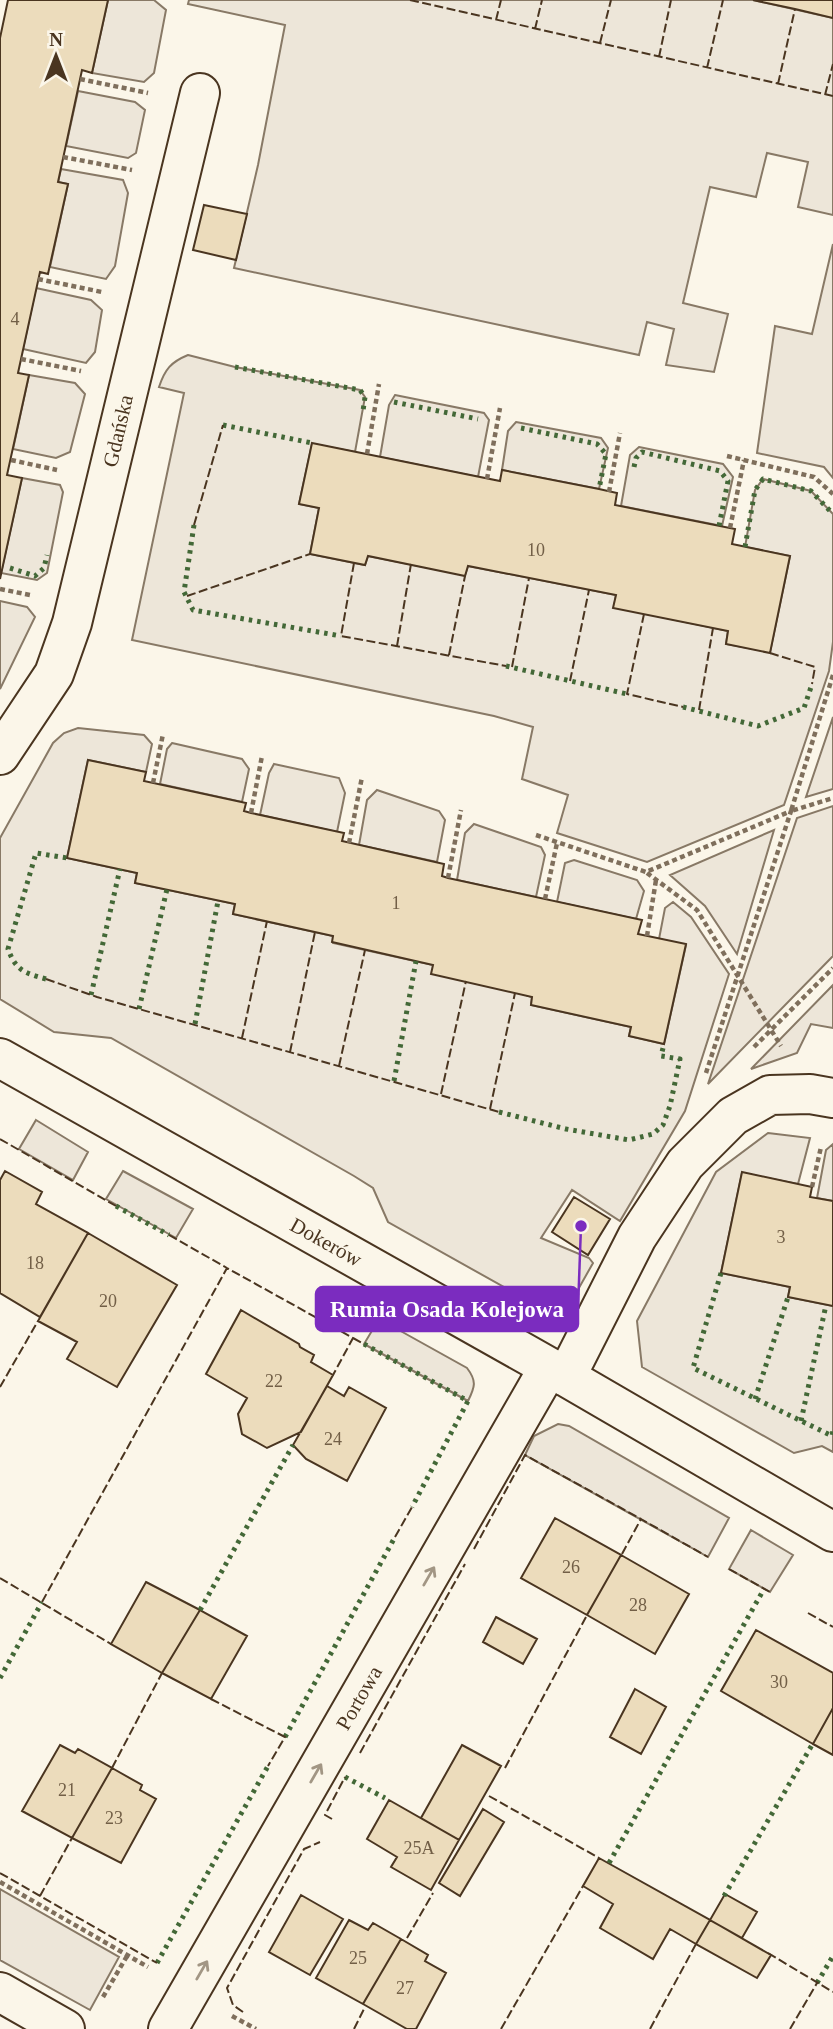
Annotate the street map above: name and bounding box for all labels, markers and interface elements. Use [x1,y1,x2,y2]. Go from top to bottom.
north arrow [21,21,91,91]
text: N [49,29,63,50]
house number: 4 [11,309,20,329]
street label: Gdańska [98,392,138,469]
house number: 10 [527,540,545,560]
house number: 1 [392,893,401,913]
street label: Dokerów [286,1213,367,1272]
house number: 3 [777,1227,786,1247]
house number: 18 [26,1253,44,1273]
callout: Rumia Osada Kolejowa [316,1287,578,1331]
house number: 20 [99,1291,117,1311]
text: Rumia Osada Kolejowa [330,1297,564,1322]
house number: 22 [265,1371,283,1391]
house number: 24 [324,1429,342,1449]
house number: 26 [562,1557,580,1577]
one-way arrow [422,1566,436,1586]
house number: 28 [629,1595,647,1615]
street label: Portowa [331,1661,387,1734]
house number: 30 [770,1672,788,1692]
one-way arrow [309,1763,323,1783]
house number: 21 [58,1780,76,1800]
house number: 23 [105,1808,123,1828]
house number: 25A [404,1838,435,1858]
house number: 25 [349,1948,367,1968]
one-way arrow [195,1960,209,1980]
house number: 27 [396,1978,414,1998]

